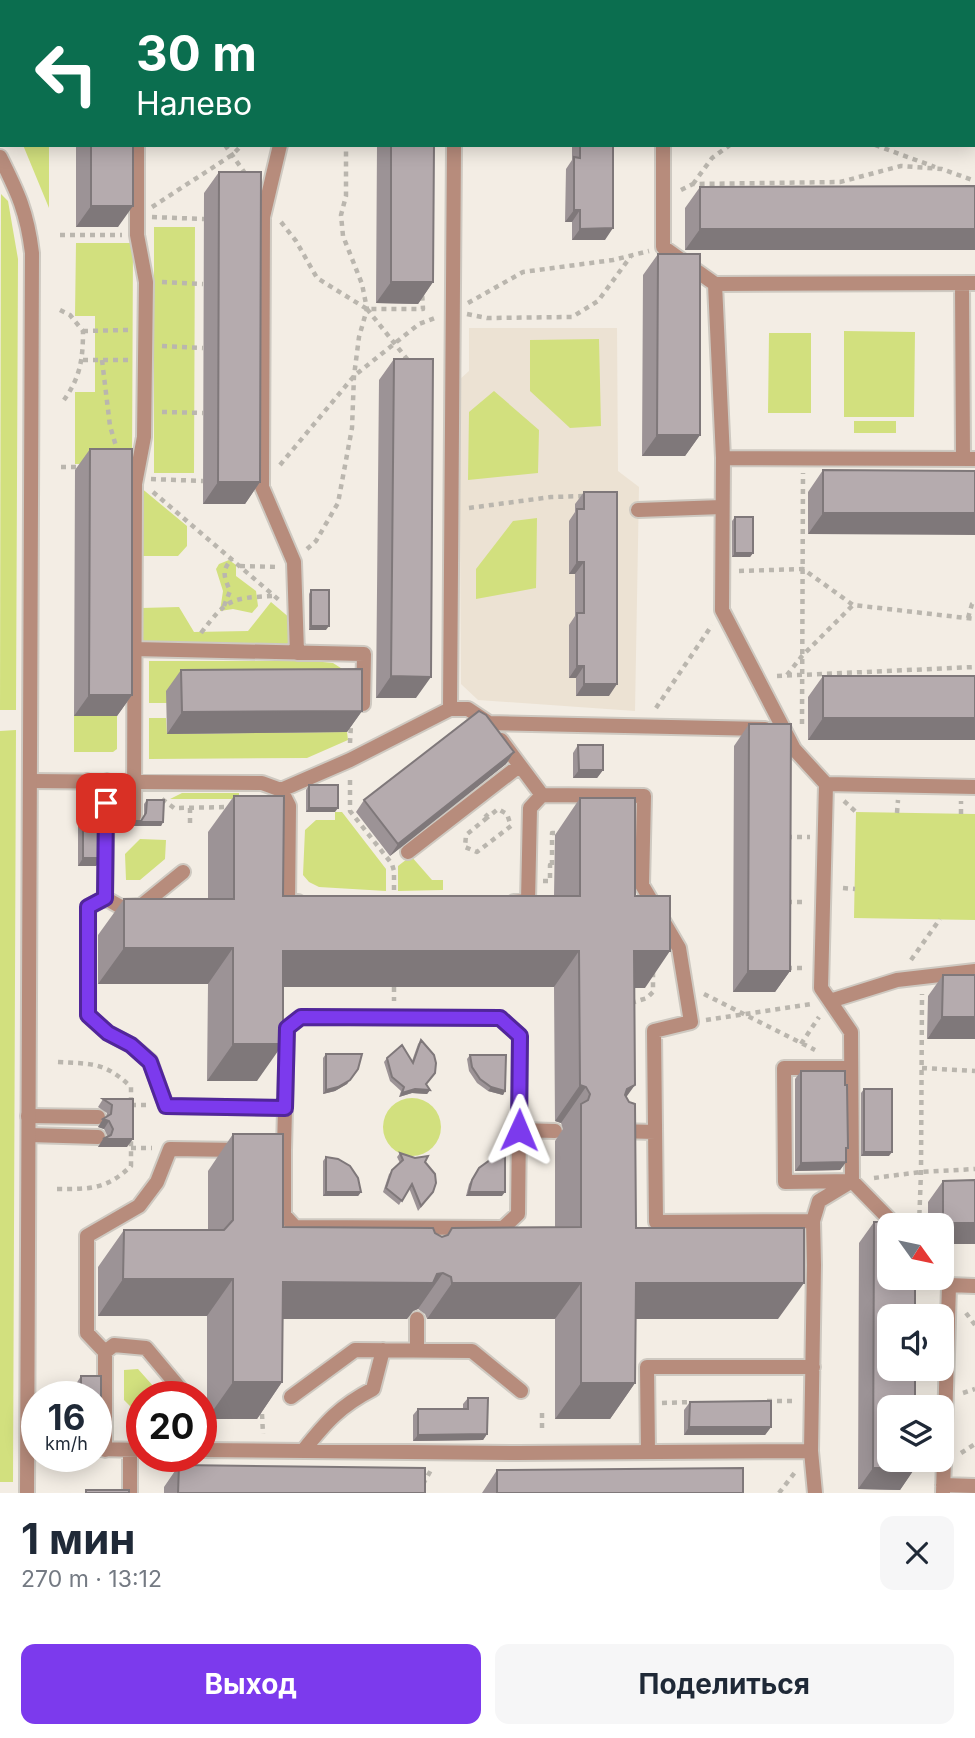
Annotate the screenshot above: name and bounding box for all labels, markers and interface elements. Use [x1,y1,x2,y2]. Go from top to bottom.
text: 30 m [136,24,257,83]
icon: left [21,28,112,119]
text: Налево [136,84,252,123]
pin [76,773,136,833]
icon: arrive [87,784,125,822]
position arrow [482,1093,556,1167]
north arrow [877,1213,954,1290]
map controls [877,1213,954,1472]
button: sound [877,1304,954,1381]
speed limit sign: 20 [126,1381,217,1472]
button: layers [877,1395,954,1472]
text: 16 [48,1396,85,1438]
text: km/h [45,1433,88,1454]
text: 1 мин [21,1513,135,1564]
button: close [880,1516,954,1590]
text: 270 m · 13:12 [21,1565,162,1593]
button: Выход [21,1644,481,1724]
button: Поделиться [495,1644,954,1724]

